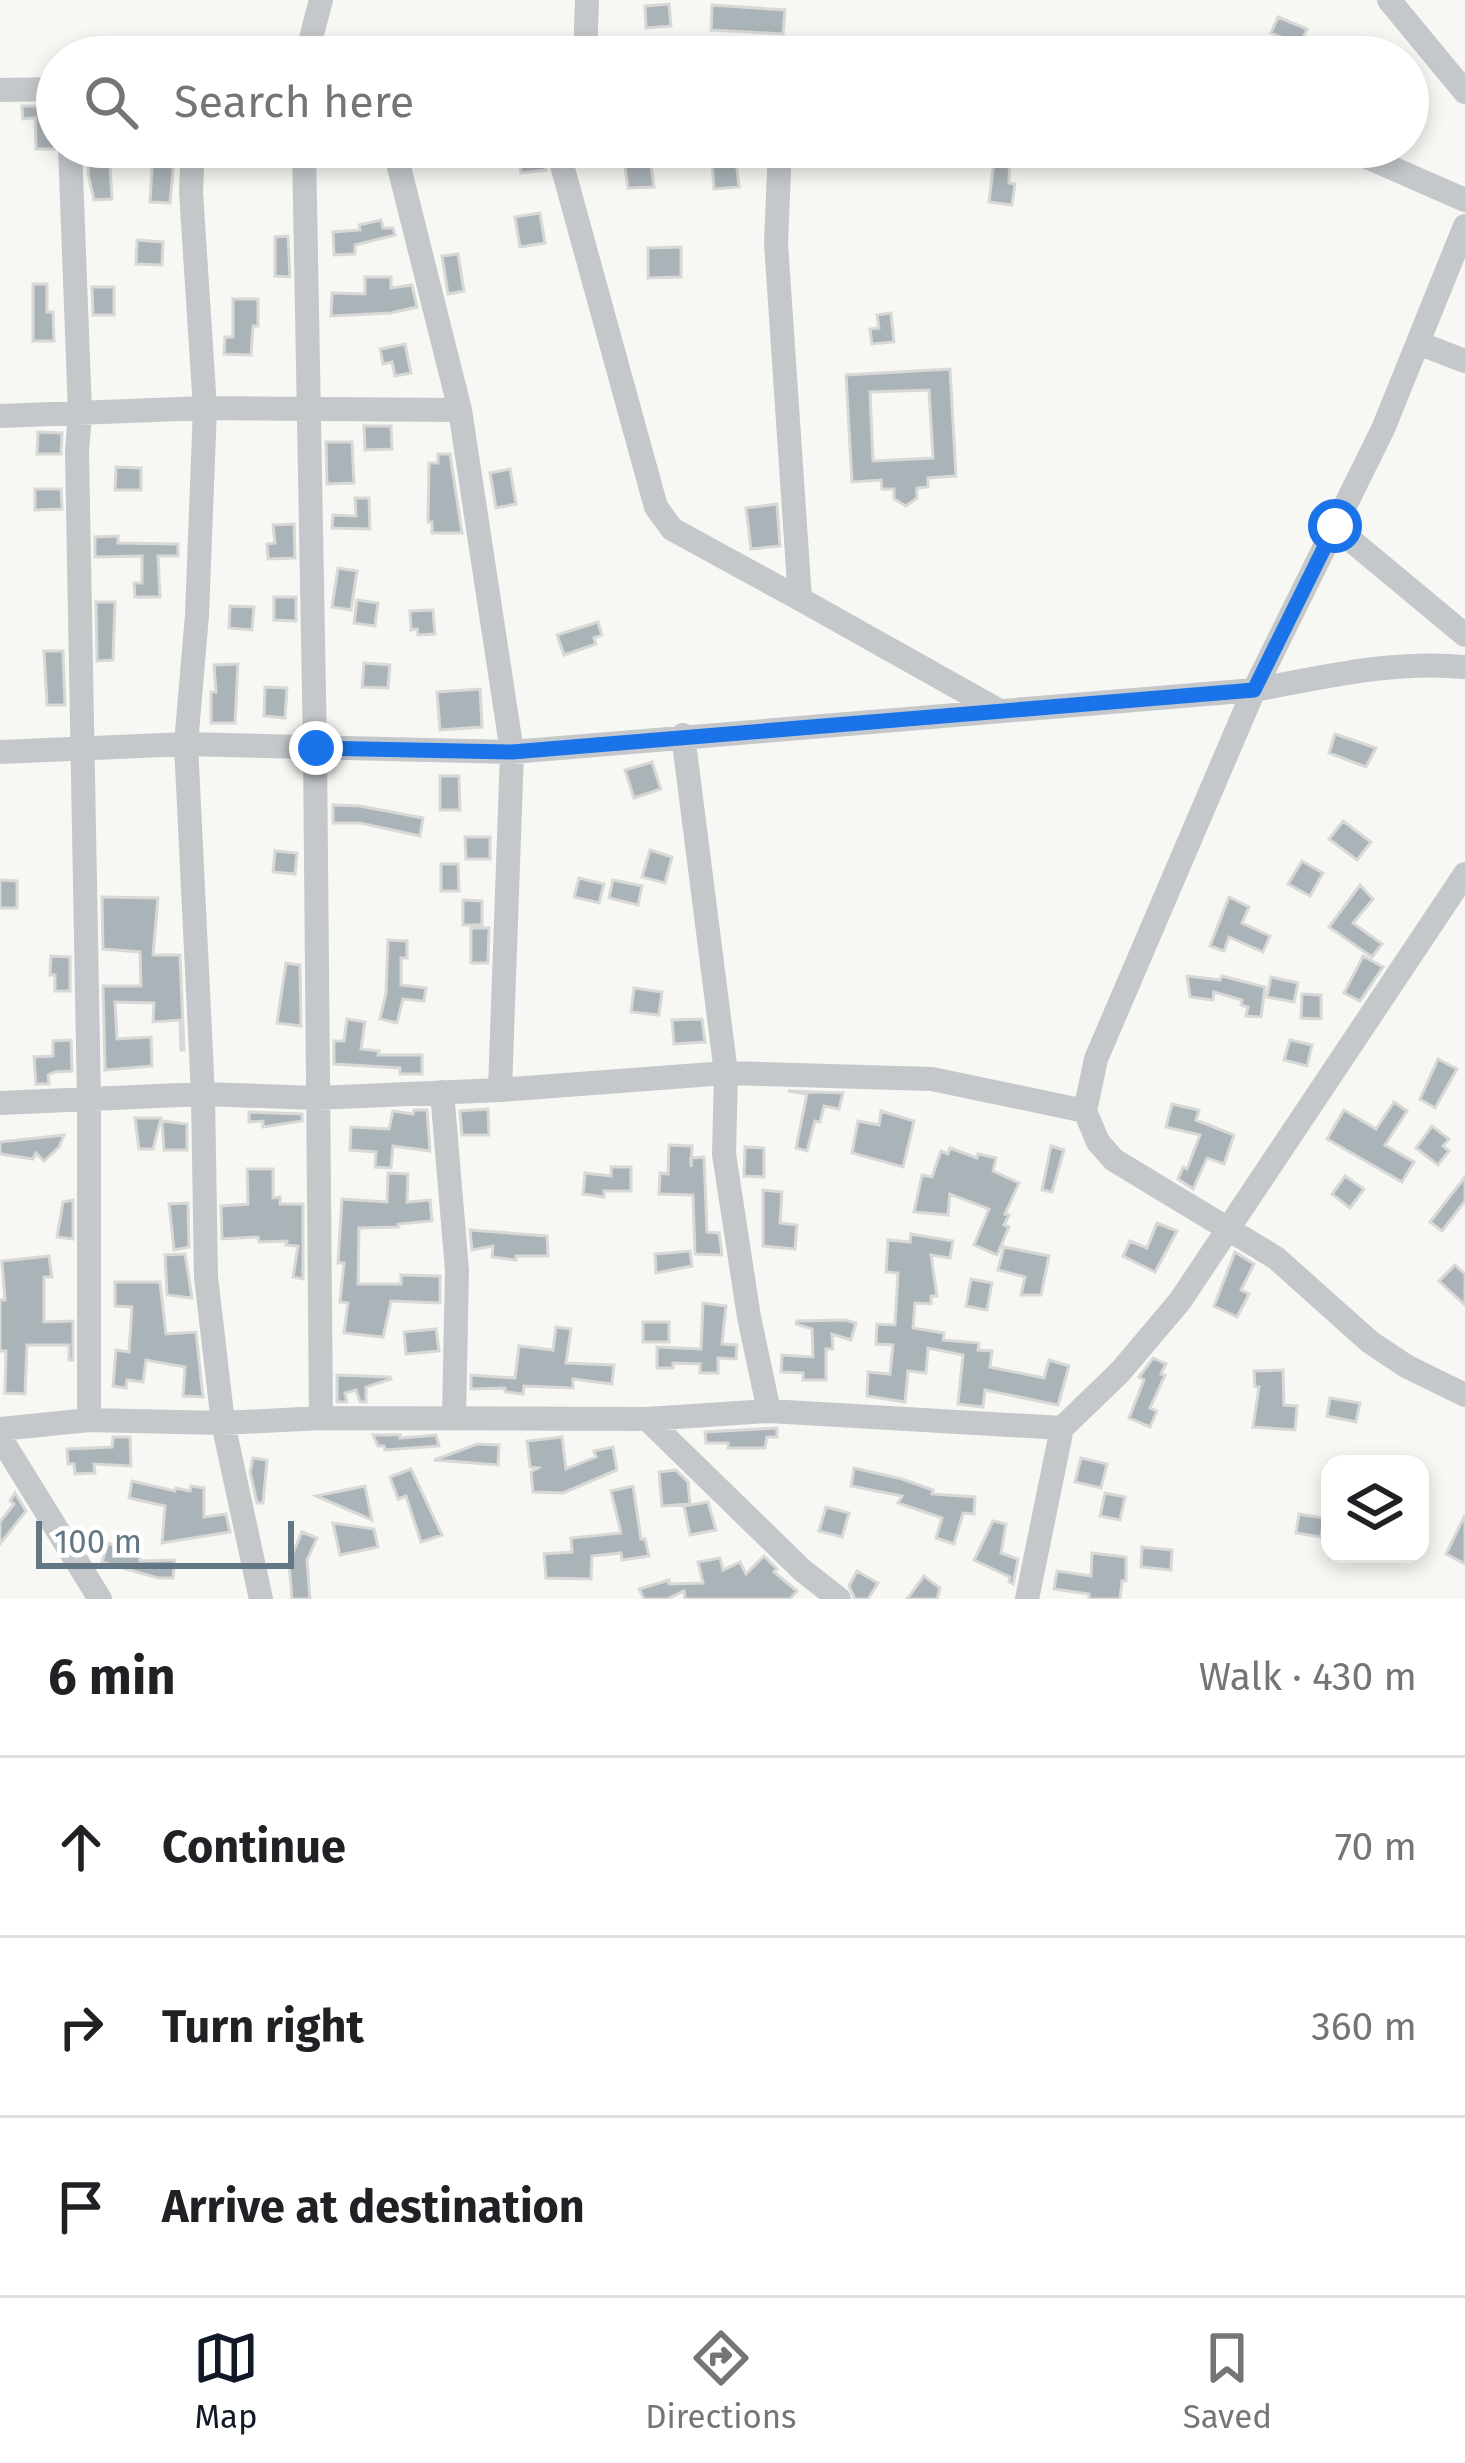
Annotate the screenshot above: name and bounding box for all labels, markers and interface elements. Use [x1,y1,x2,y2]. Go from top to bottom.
search box [36,36,1429,168]
icon: search [78,69,144,135]
text: Search here [174,75,414,129]
route start [1308,499,1362,553]
route end [289,721,343,775]
map controls [1321,1455,1429,1563]
button: layers [1321,1455,1429,1563]
scale bar [36,1515,294,1568]
text: 100 m [54,1522,142,1562]
text: 6 min [48,1646,176,1708]
text: Walk · 430 m [1199,1654,1417,1700]
icon: ahead [48,1814,114,1880]
text: Continue [162,1820,346,1874]
text: 70 m [1335,1824,1417,1870]
icon: right [48,1994,114,2060]
text: Turn right [162,2000,364,2054]
text: 360 m [1311,2004,1417,2050]
icon: arrive [48,2174,114,2240]
text: Arrive at destination [162,2180,585,2234]
tab: Map [193,2325,259,2437]
tab: Directions [645,2325,797,2437]
tab: Saved [1183,2325,1272,2437]

